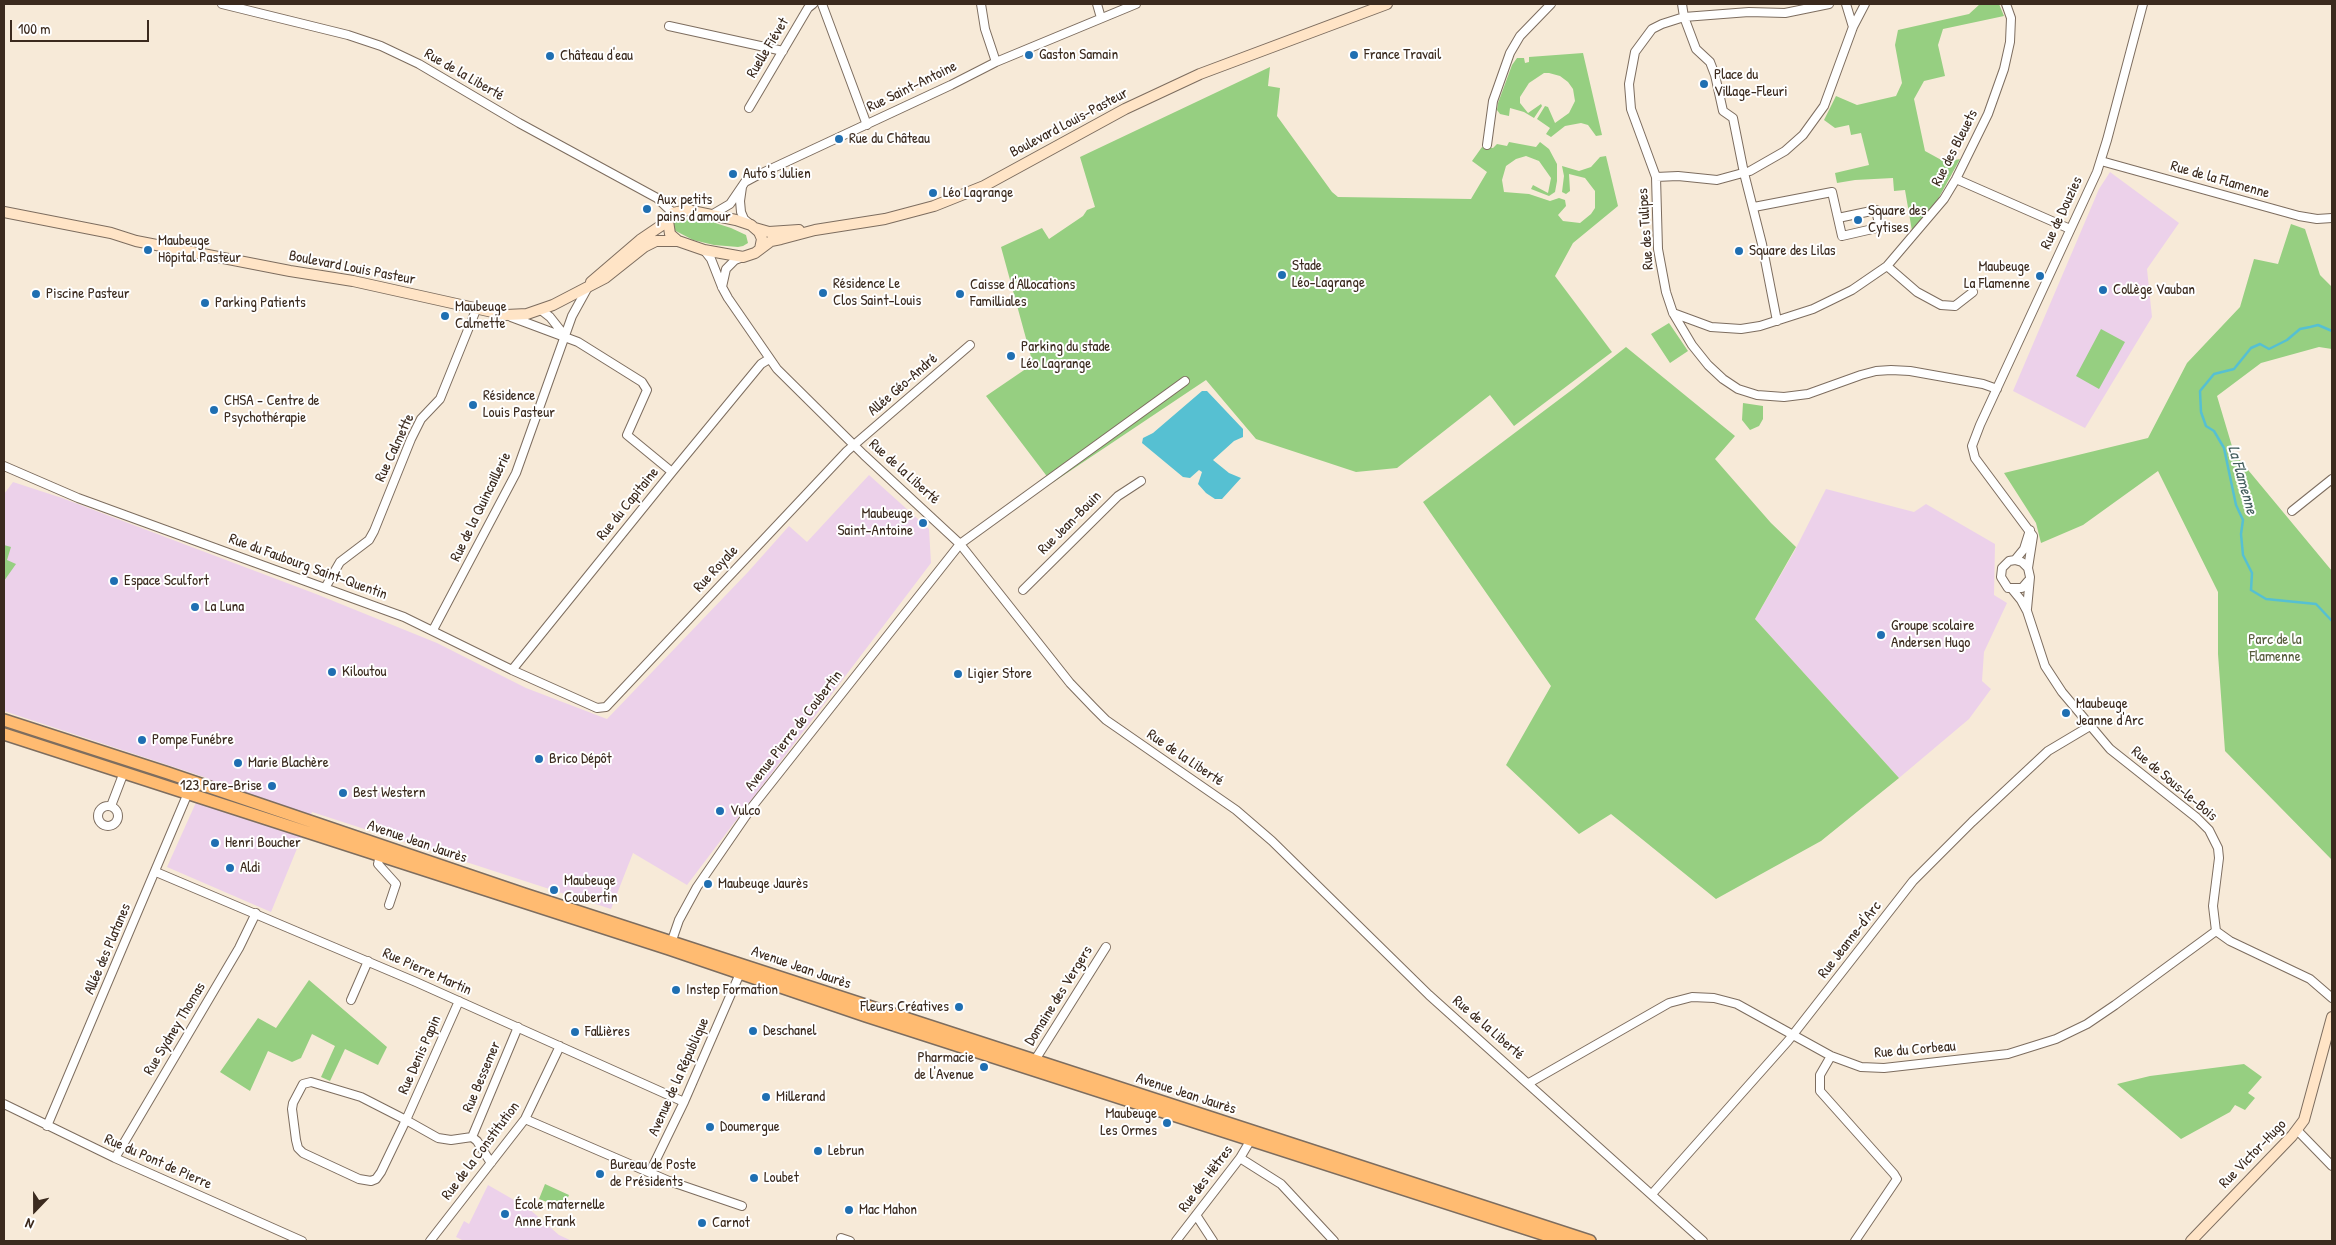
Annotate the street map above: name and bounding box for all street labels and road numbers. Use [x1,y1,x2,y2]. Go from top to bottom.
street label: Ruelle Fiévet [743,15,793,81]
street label: Rue de la Liberté [421,45,507,105]
street label: Rue Saint-Antoine [864,57,960,117]
street label: Boulevard Louis-Pasteur [1007,84,1131,162]
street label: Rue des Bleuets [1928,107,1982,189]
street label: Rue de la Flamenne [2168,157,2272,203]
street label: Rue de Douzies [2037,174,2087,252]
street label: Rue des Tulipes [1634,188,1658,270]
street label: Boulevard Louis Pasteur [287,247,417,289]
street label: Allée Géo-André [865,350,941,420]
street label: Rue Calmette [371,411,419,485]
street label: Rue de la Liberté [865,436,943,508]
street label: Rue de la Quincaillerie [447,449,515,565]
street label: Rue du Capitaine [593,464,663,544]
street label: Rue Jean-Bouin [1035,488,1105,558]
street label: Rue du Faubourg Saint-Quentin [226,530,390,604]
street label: Rue Royale [690,542,742,596]
street label: Avenue Pierre de Coubertin [741,667,847,795]
street label: Rue de la Liberté [1143,726,1227,790]
street label: Rue de Sous-le-Bois [2127,743,2221,825]
street label: Avenue Jean Jaurès [365,817,469,867]
street label: Rue Jeanne-d'Arc [1814,898,1886,982]
street label: Allée des Platanes [81,901,135,997]
street label: Avenue Jean Jaurès [749,943,853,993]
street label: Domaine des Vergers [1021,943,1097,1049]
street label: Rue Pierre Martin [380,944,474,1000]
street label: Rue Sydney Thomas [140,979,210,1079]
street label: Rue de la Liberté [1449,992,1527,1064]
street label: Rue Denis Papin [395,1013,445,1097]
street label: Avenue de la République [645,1015,713,1139]
street label: Rue du Corbeau [1874,1037,1956,1063]
street label: Rue Bessemer [459,1039,505,1115]
street label: Avenue Jean Jaurès [1134,1069,1238,1119]
street label: Rue de la Constitution [438,1098,524,1204]
street label: Rue Victor-Hugo [2216,1116,2290,1192]
street label: Rue du Pont de Pierre [102,1130,214,1194]
street label: Rue des Hêtres [1175,1142,1237,1216]

